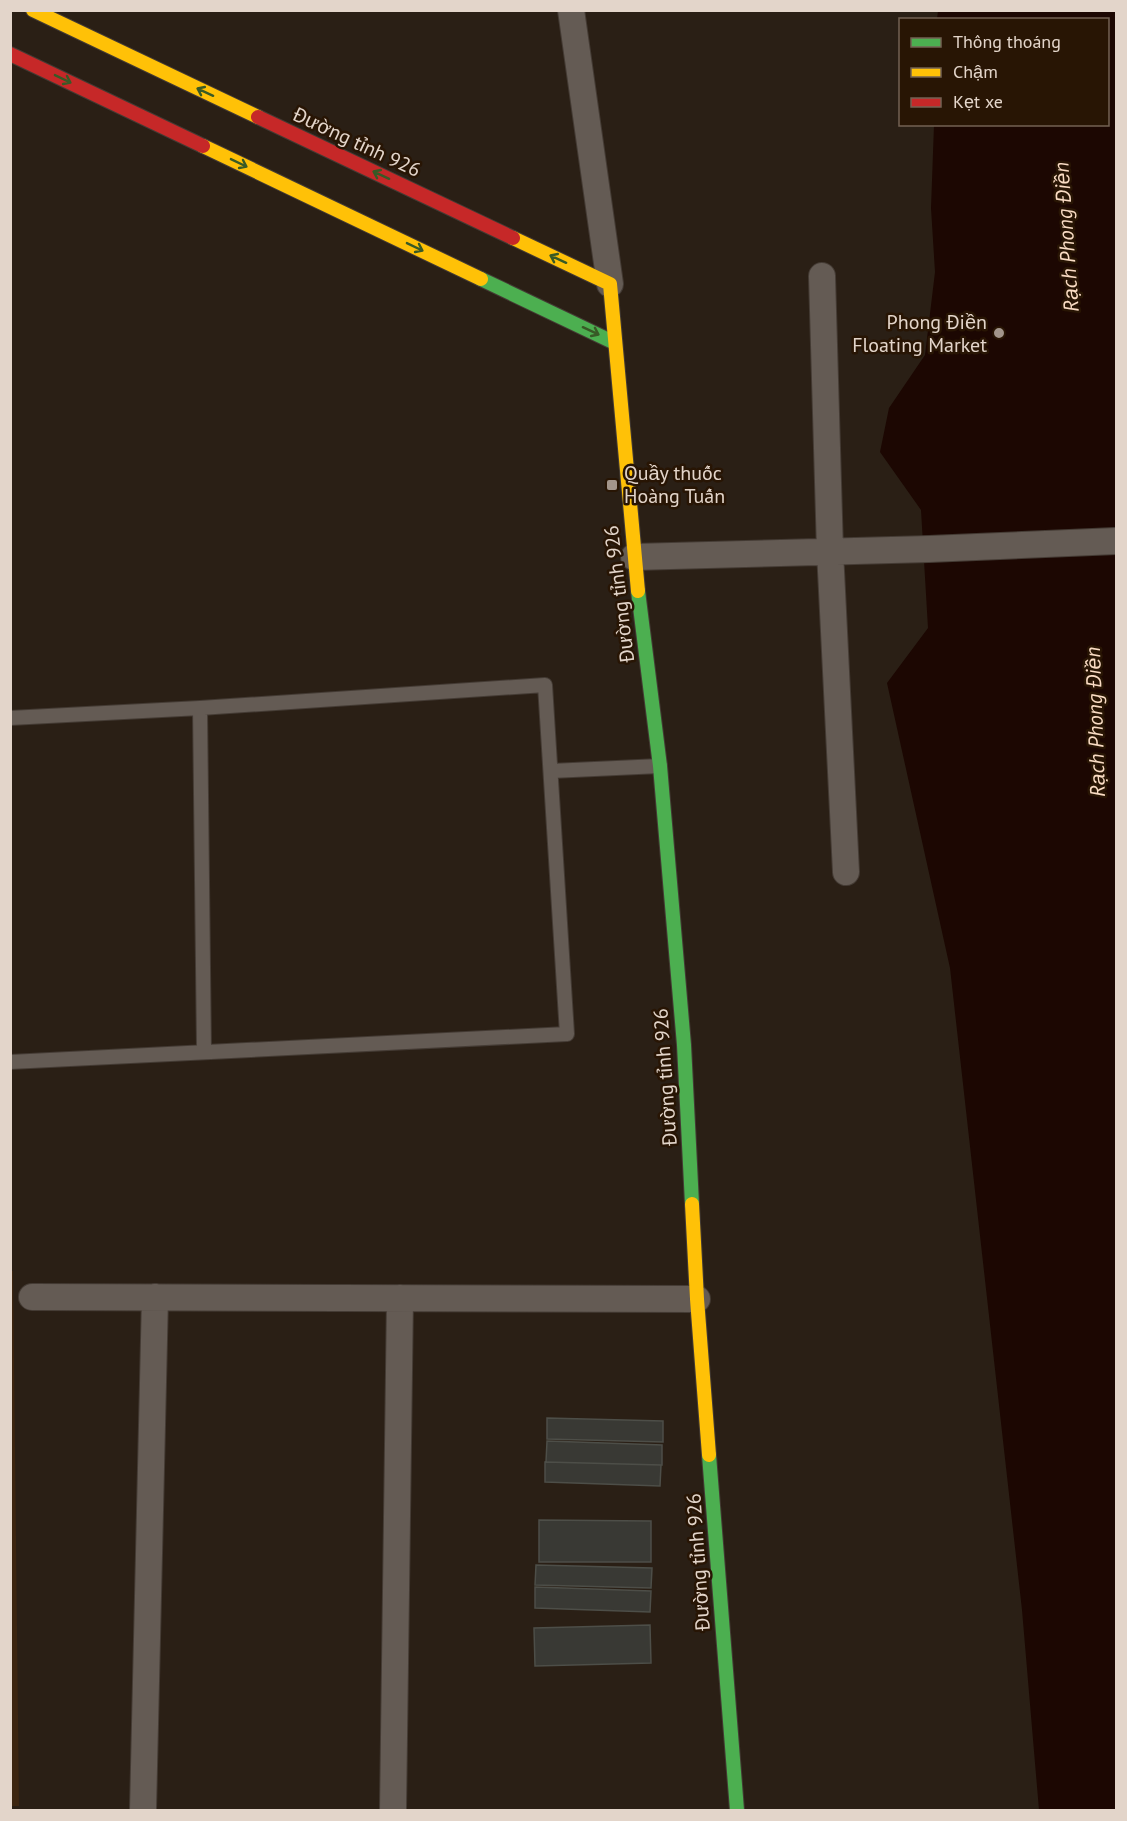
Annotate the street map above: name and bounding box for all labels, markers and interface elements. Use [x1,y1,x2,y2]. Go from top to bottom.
legend [899,18,1109,126]
text: Thông thoáng [953,30,1061,53]
text: Chậm [953,60,998,83]
one-way arrow [54,74,72,86]
one-way arrow [197,85,215,97]
text: Kẹt xe [953,90,1003,113]
street label: Đường tỉnh 926 [288,101,425,183]
one-way arrow [230,158,248,170]
water label: Rạch Phong Điền [1047,161,1085,313]
one-way arrow [373,169,391,181]
one-way arrow [406,242,424,254]
one-way arrow [549,252,567,264]
place label: Phong Điền Floating Market [852,309,987,358]
one-way arrow [582,326,600,338]
marker: Phong Điền Floating Market [992,326,1006,340]
place label: Quầy thuốc Hoàng Tuấn [624,460,725,509]
marker: Quầy thuốc Hoàng Tuấn [605,478,619,492]
street label: Đường tỉnh 926 [598,524,640,665]
water label: Rạch Phong Điền [1079,646,1111,798]
street label: Đường tỉnh 926 [647,1007,683,1148]
street label: Đường tỉnh 926 [680,1492,716,1633]

